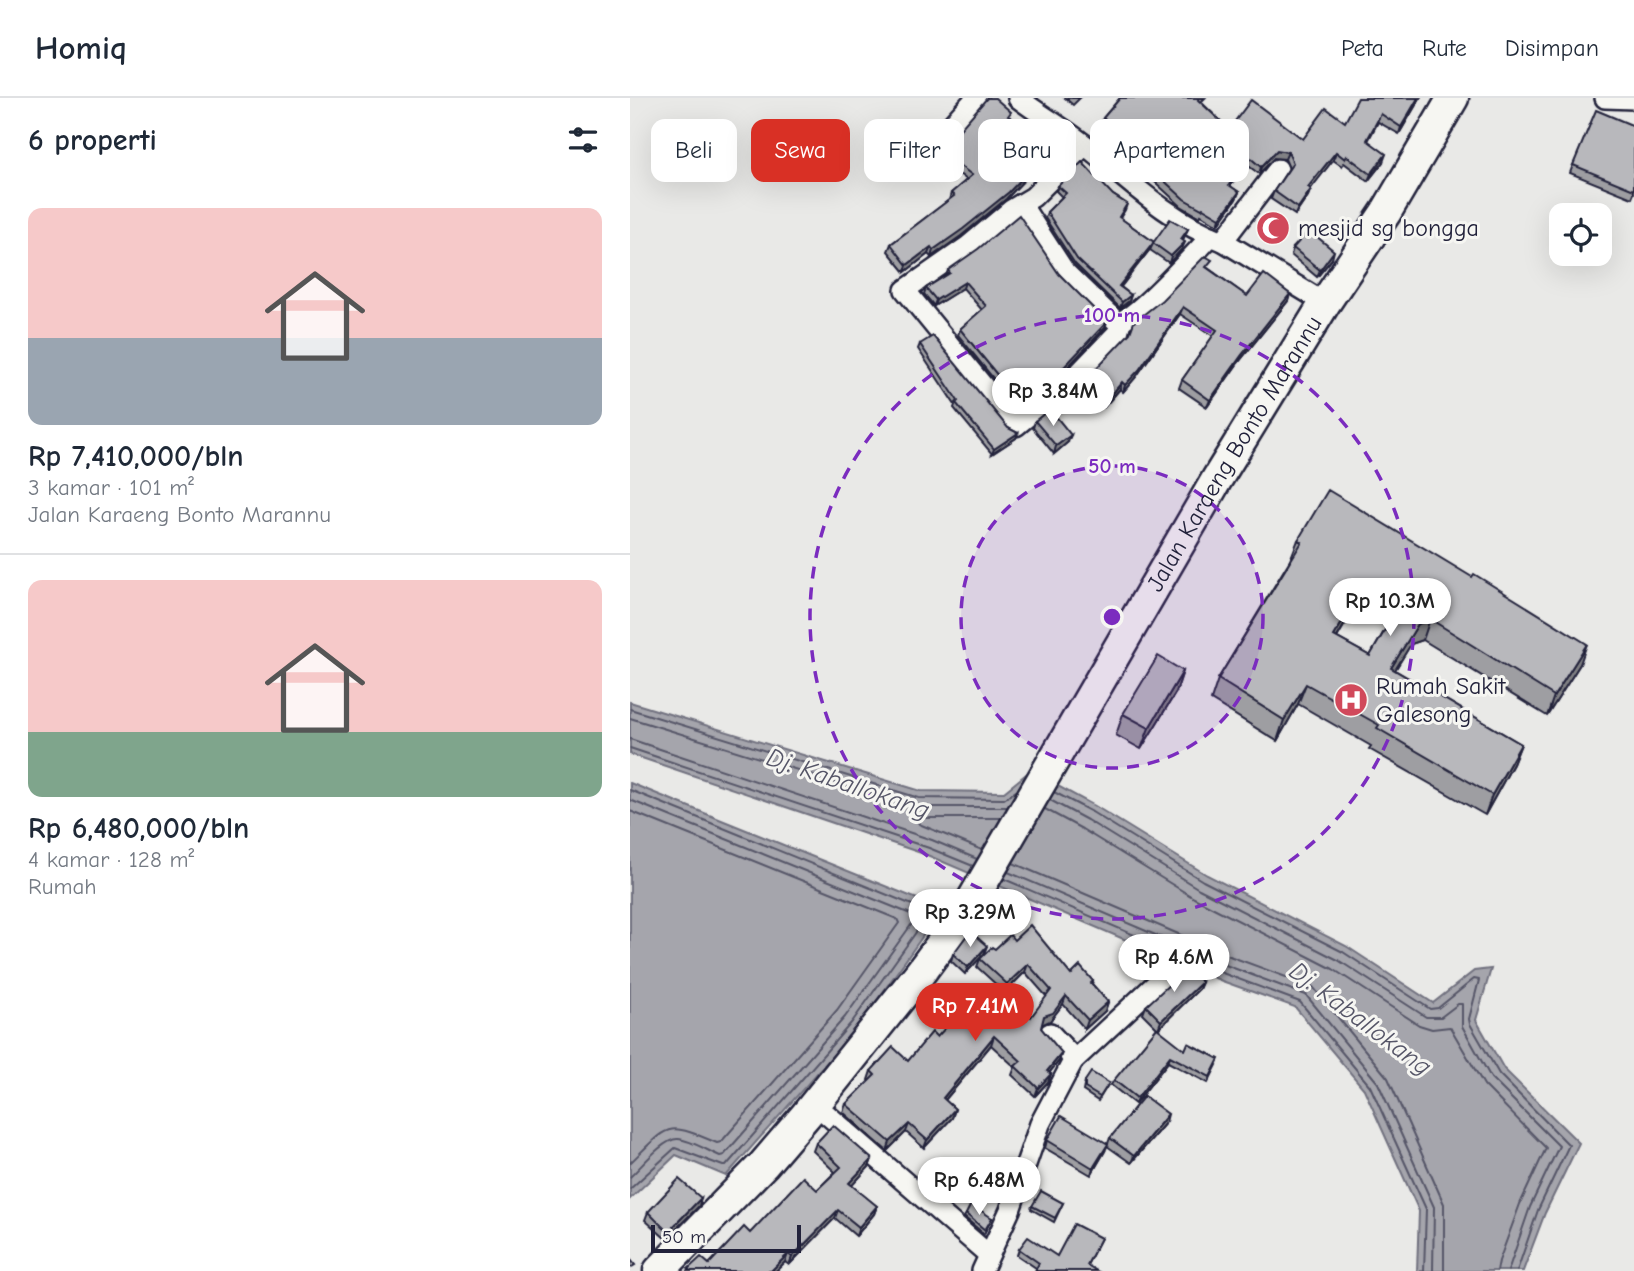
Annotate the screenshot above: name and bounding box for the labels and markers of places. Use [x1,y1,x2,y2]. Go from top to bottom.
mosque icon: mesjid sg bongga [1254,209,1292,247]
place label: mesjid sg bongga [1298,214,1479,242]
pin: Rp 3.84M [981,368,1125,428]
pin: Rp 10.3M [1318,578,1462,638]
centre of rings [1100,605,1124,629]
place label: Rumah Sakit Galesong [1376,672,1506,728]
hospital icon: Rumah Sakit Galesong [1332,681,1370,719]
pin: Rp 3.29M [898,890,1042,949]
pin: Rp 4.6M [1109,934,1239,994]
pin: Rp 7.41M [903,984,1047,1043]
pin: Rp 6.48M [907,1158,1051,1217]

